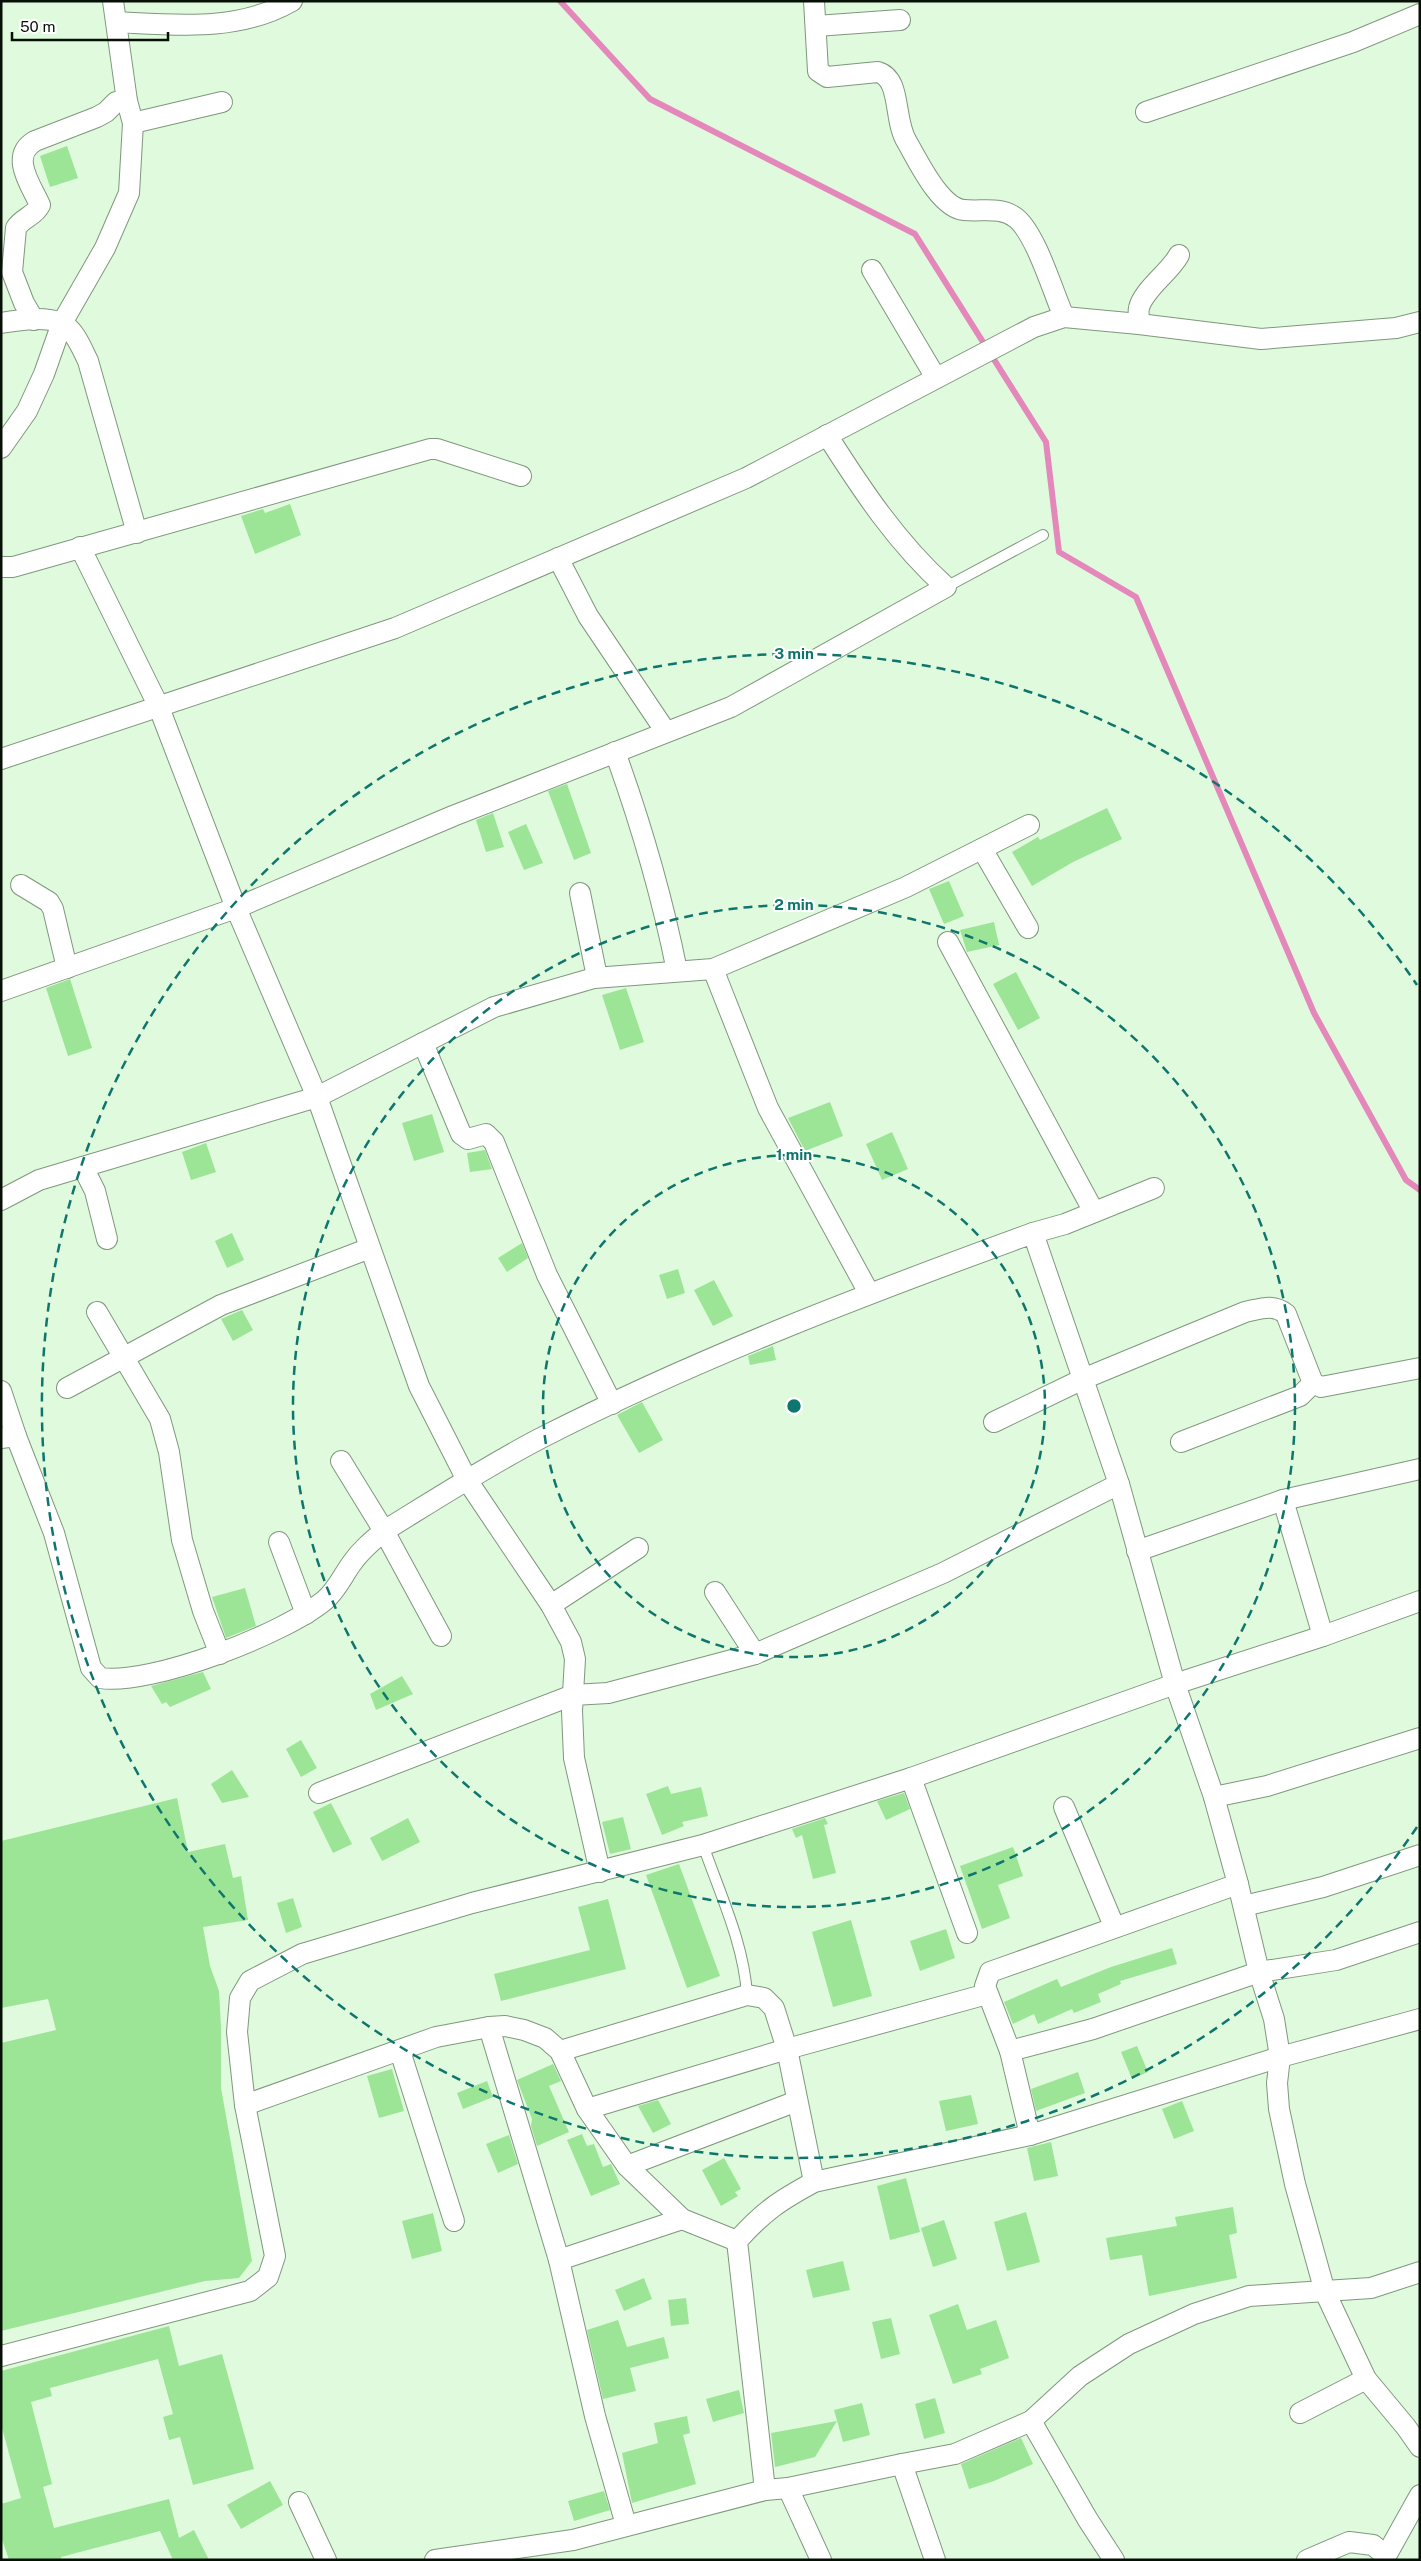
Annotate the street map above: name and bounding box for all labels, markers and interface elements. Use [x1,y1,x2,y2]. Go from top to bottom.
scale bar [12,10,169,42]
text: 50 m [20,18,55,35]
text: 3 min [774,645,814,662]
text: 2 min [774,896,814,913]
text: 1 min [776,1146,812,1163]
centre of rings [785,1397,803,1415]

